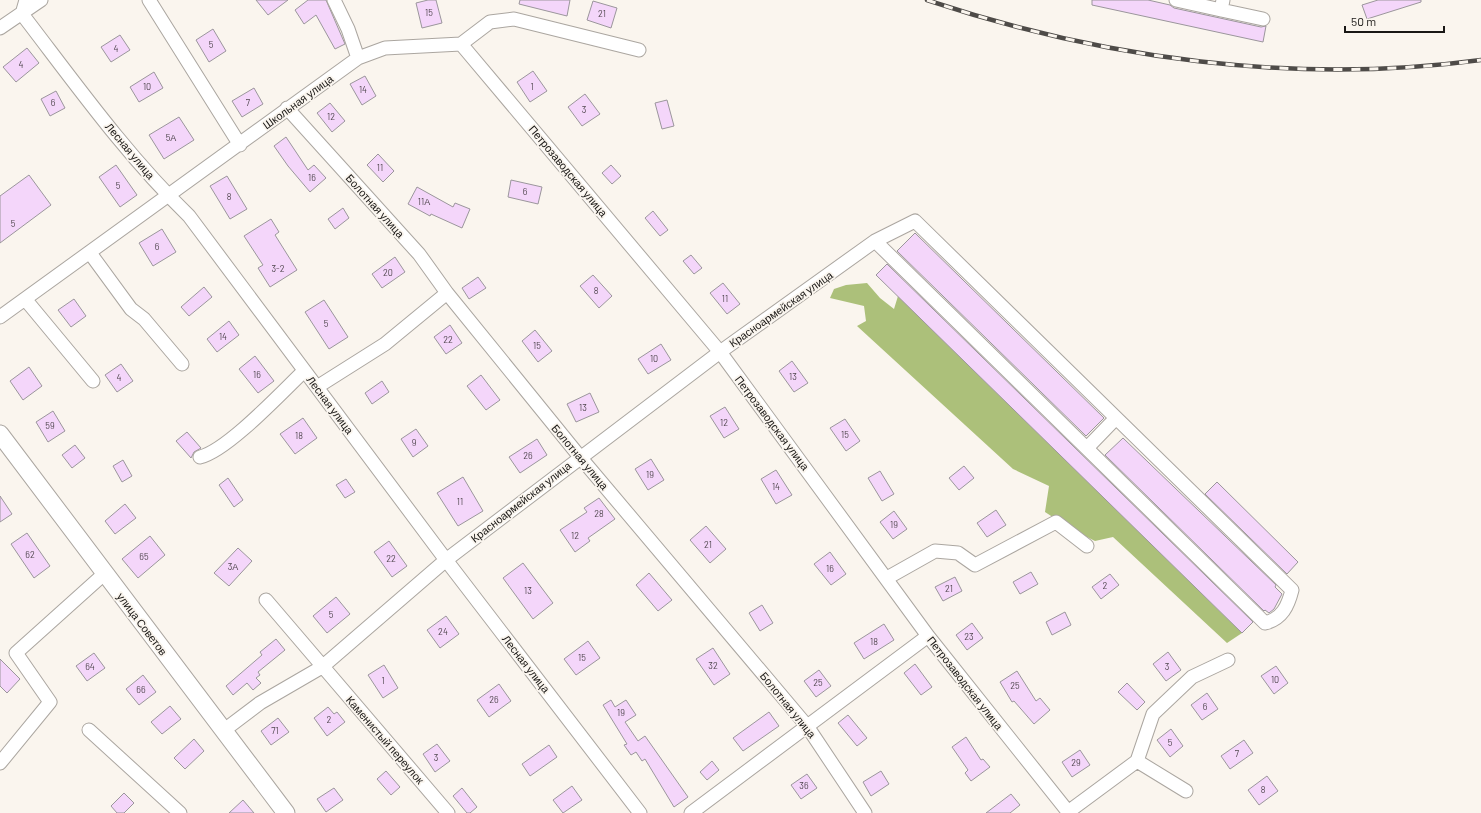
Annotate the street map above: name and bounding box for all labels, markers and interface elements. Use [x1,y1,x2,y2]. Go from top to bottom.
house number: 15 [425,7,433,18]
house number: 21 [598,8,606,19]
scale bar [1345,8,1444,34]
text: 50 m [1351,14,1376,28]
house number: 5 [209,39,214,50]
house number: 4 [114,43,119,54]
house number: 4 [19,59,24,70]
street label: Школьная улица [260,71,336,131]
house number: 10 [143,81,151,92]
house number: 1 [530,81,534,92]
house number: 14 [359,84,367,95]
house number: 6 [51,97,56,108]
house number: 7 [246,97,251,108]
house number: 3 [582,104,587,115]
house number: 12 [327,111,335,122]
street label: Лесная улица [103,120,158,182]
street label: Петрозаводская улица [526,122,611,220]
house number: 5А [166,132,176,143]
house number: 11 [377,162,383,173]
street label: Болотная улица [343,171,408,241]
house number: 16 [308,172,316,183]
house number: 5 [116,180,121,191]
house number: 6 [523,186,528,197]
house number: 8 [227,191,232,202]
house number: 11А [418,196,430,207]
house number: 5 [11,218,16,229]
house number: 6 [155,241,160,252]
house number: 3-2 [271,263,285,274]
house number: 20 [383,267,393,278]
street label: Красноармейская улица [726,267,836,349]
house number: 8 [594,285,599,296]
house number: 11 [722,293,728,304]
house number: 5 [324,318,329,329]
house number: 14 [219,331,227,342]
house number: 22 [443,334,453,345]
house number: 15 [533,340,541,351]
house number: 10 [650,353,658,364]
house number: 16 [253,369,261,380]
house number: 13 [789,371,797,382]
house number: 4 [117,372,122,383]
street label: Лесная улица [304,373,357,437]
street label: Петрозаводская улица [733,373,813,473]
house number: 13 [579,402,587,413]
house number: 12 [720,417,728,428]
house number: 59 [45,420,55,431]
street label: Болотная улица [549,421,612,493]
house number: 15 [841,429,849,440]
house number: 18 [295,430,303,441]
house number: 9 [412,437,417,448]
house number: 26 [523,450,533,461]
street label: Красноармейская улица [468,458,574,545]
house number: 19 [646,469,654,480]
house number: 14 [772,481,780,492]
house number: 11 [457,496,463,507]
house number: 28 [594,508,604,519]
house number: 19 [890,519,898,530]
house number: 12 [571,530,579,541]
house number: 21 [704,539,712,550]
house number: 62 [25,549,35,560]
house number: 65 [139,551,149,562]
house number: 22 [386,553,396,564]
house number: 3А [228,561,238,572]
house number: 16 [826,563,834,574]
house number: 2 [1103,580,1108,591]
house number: 21 [945,583,953,594]
house number: 13 [524,585,532,596]
street label: улица Советов [115,590,170,658]
house number: 5 [329,609,334,620]
house number: 24 [438,626,448,637]
house number: 23 [964,631,974,642]
street label: Лесная улица [500,632,553,696]
street label: Петрозаводская улица [925,633,1006,733]
house number: 18 [870,636,878,647]
house number: 15 [578,652,586,663]
house number: 32 [708,660,718,671]
house number: 64 [85,661,95,672]
house number: 3 [1165,661,1170,672]
street label: Болотная улица [758,669,820,741]
house number: 10 [1271,674,1279,685]
house number: 1 [381,675,385,686]
house number: 25 [813,677,823,688]
house number: 25 [1010,680,1020,691]
house number: 66 [136,684,146,695]
street label: Каменистый переулок [344,693,427,786]
house number: 26 [489,694,499,705]
house number: 6 [1203,701,1208,712]
house number: 19 [617,707,625,718]
house number: 2 [327,714,332,725]
house number: 71 [271,725,279,736]
house number: 5 [1168,737,1173,748]
house number: 7 [1235,748,1240,759]
house number: 3 [434,752,439,763]
house number: 29 [1071,757,1081,768]
house number: 36 [799,780,809,791]
house number: 8 [1261,784,1266,795]

